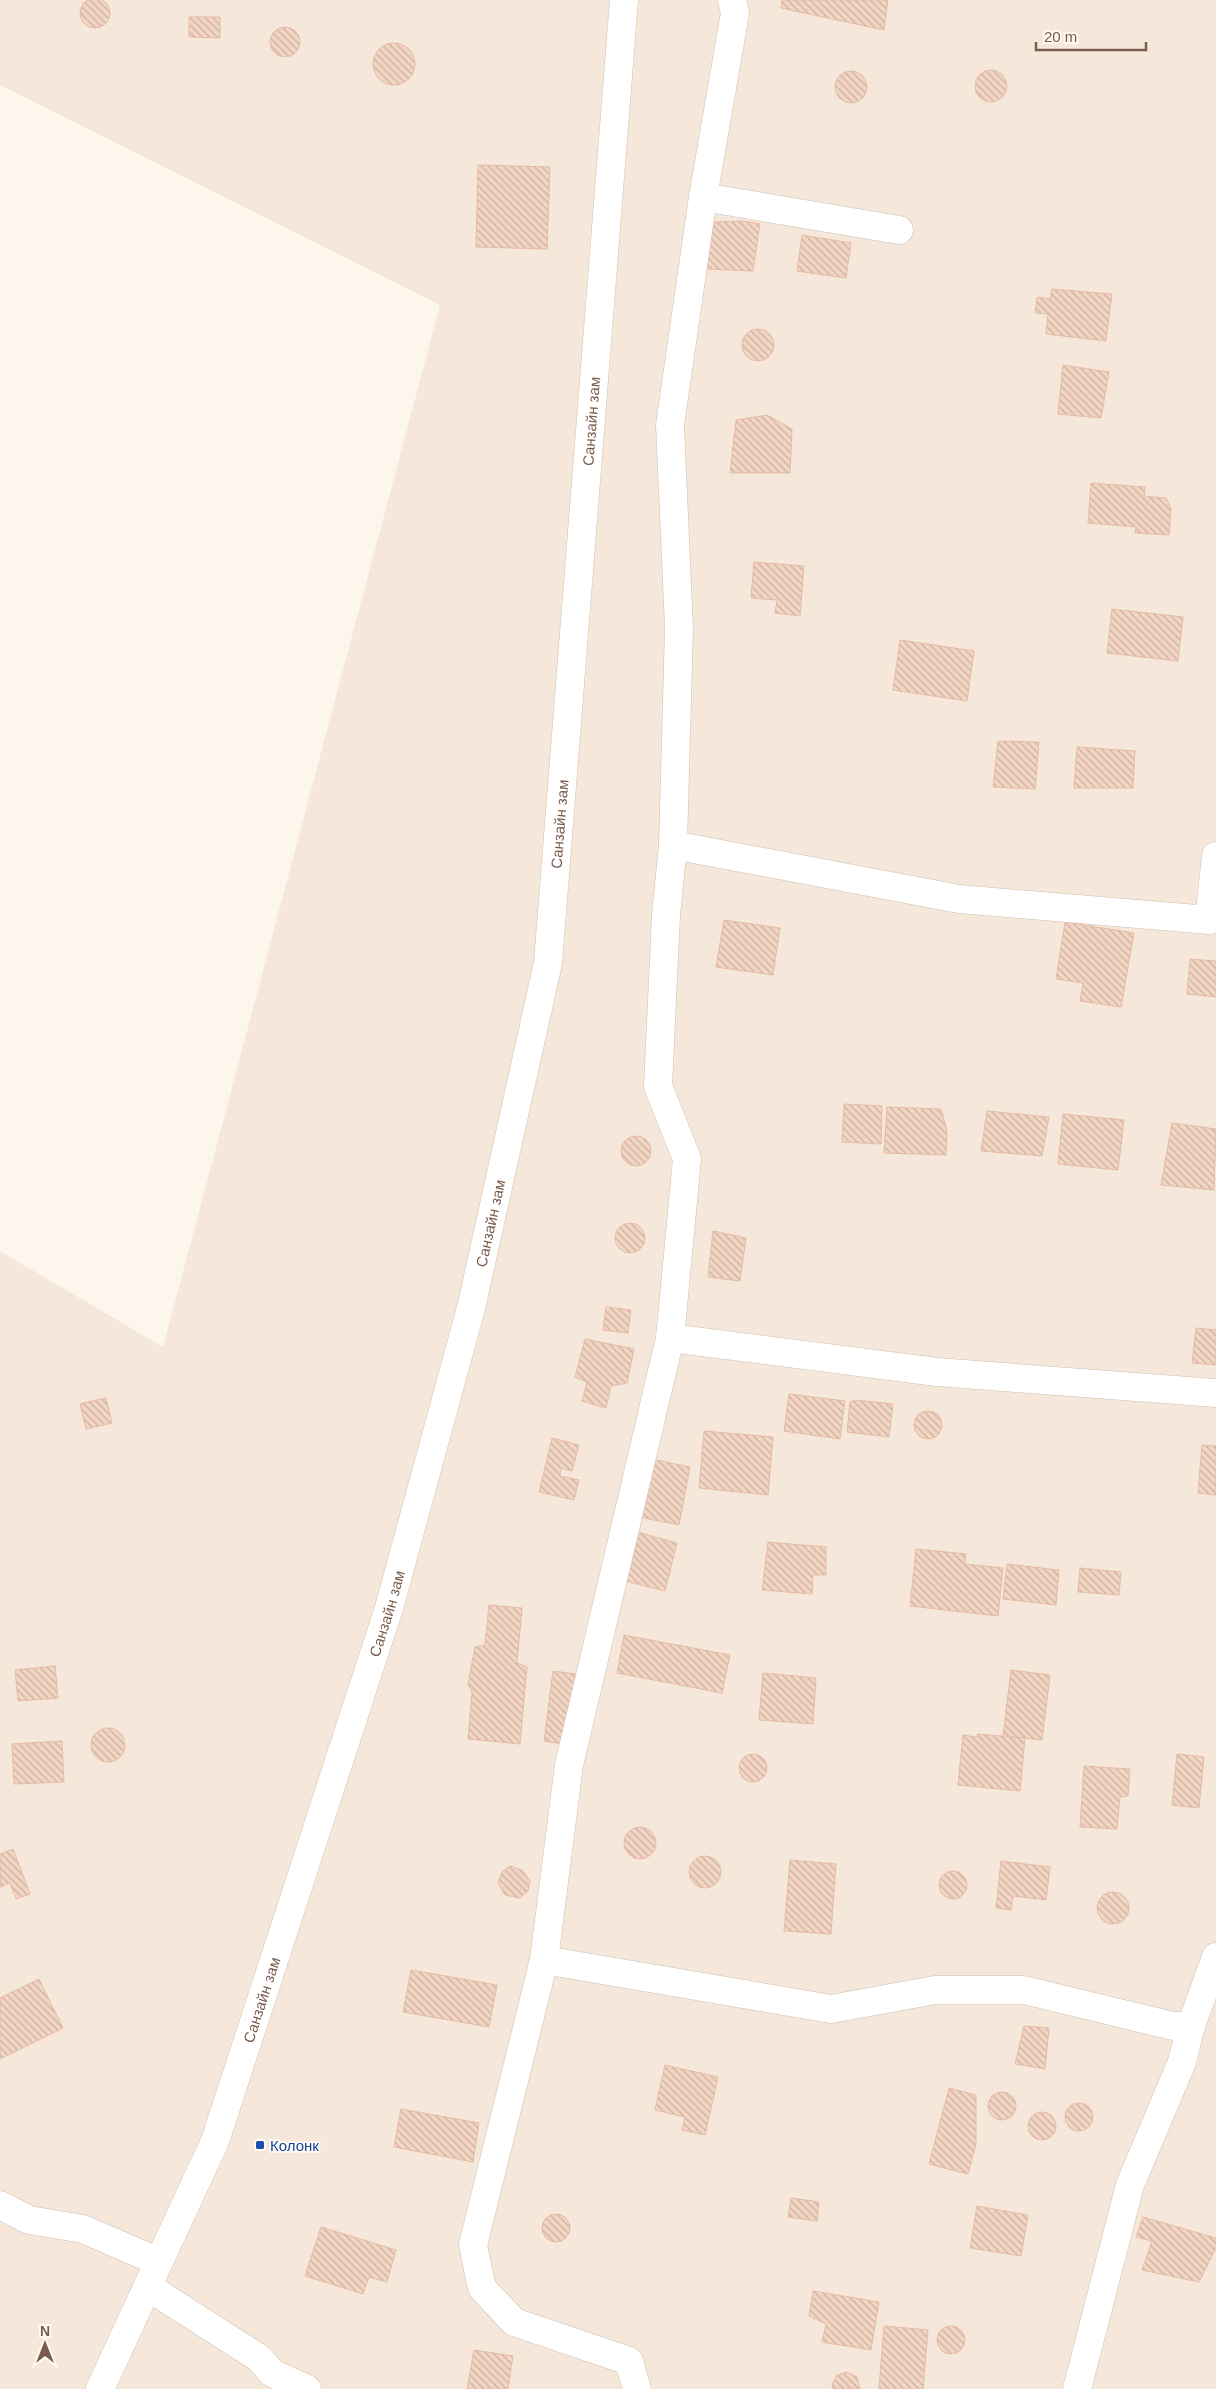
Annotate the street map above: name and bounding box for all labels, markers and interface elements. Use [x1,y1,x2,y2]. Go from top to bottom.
scale bar [1036,20,1146,52]
text: 20 m [1044,28,1077,45]
street label: Санзайн зам [579,376,603,466]
street label: Санзайн зам [547,779,571,869]
street label: Санзайн зам [472,1178,508,1269]
street label: Санзайн зам [365,1569,407,1659]
street label: Санзайн зам [239,1955,283,2045]
place label: Колонк [270,2137,319,2154]
marker: Колонк [254,2139,266,2151]
north arrow [20,2319,70,2369]
text: N [40,2323,50,2339]

